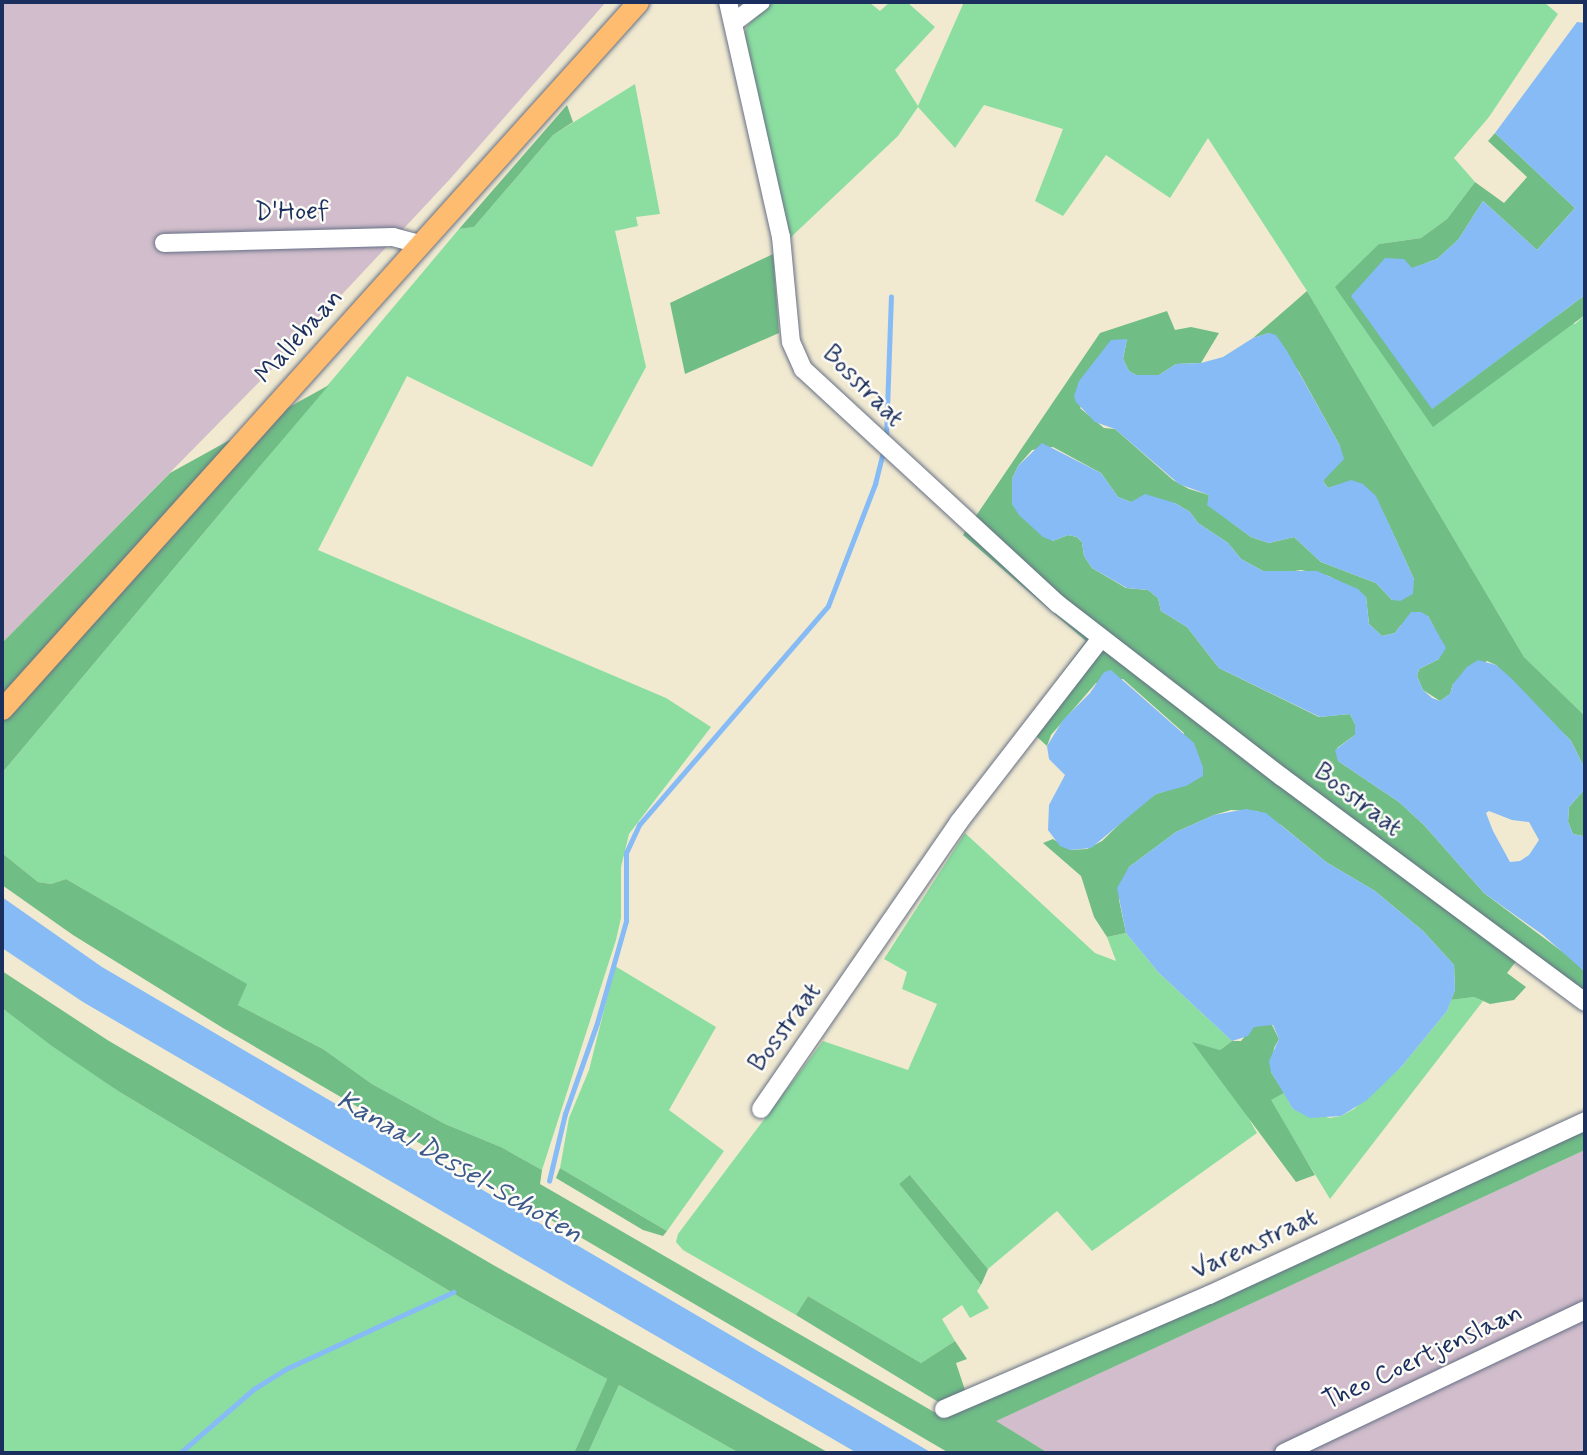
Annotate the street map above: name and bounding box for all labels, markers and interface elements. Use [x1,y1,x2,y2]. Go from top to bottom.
street label: D'Hoef [254,197,330,229]
street label: Mallebaan [249,283,351,391]
street label: Bosstraat [815,340,909,434]
street label: Bosstraat [1307,758,1407,844]
street label: Bosstraat [743,977,829,1079]
water label: Kanaal Dessel-Schoten [330,1084,588,1252]
street label: Varenstraat [1187,1202,1323,1288]
street label: Theo Coertjenslaan [1319,1299,1527,1417]

